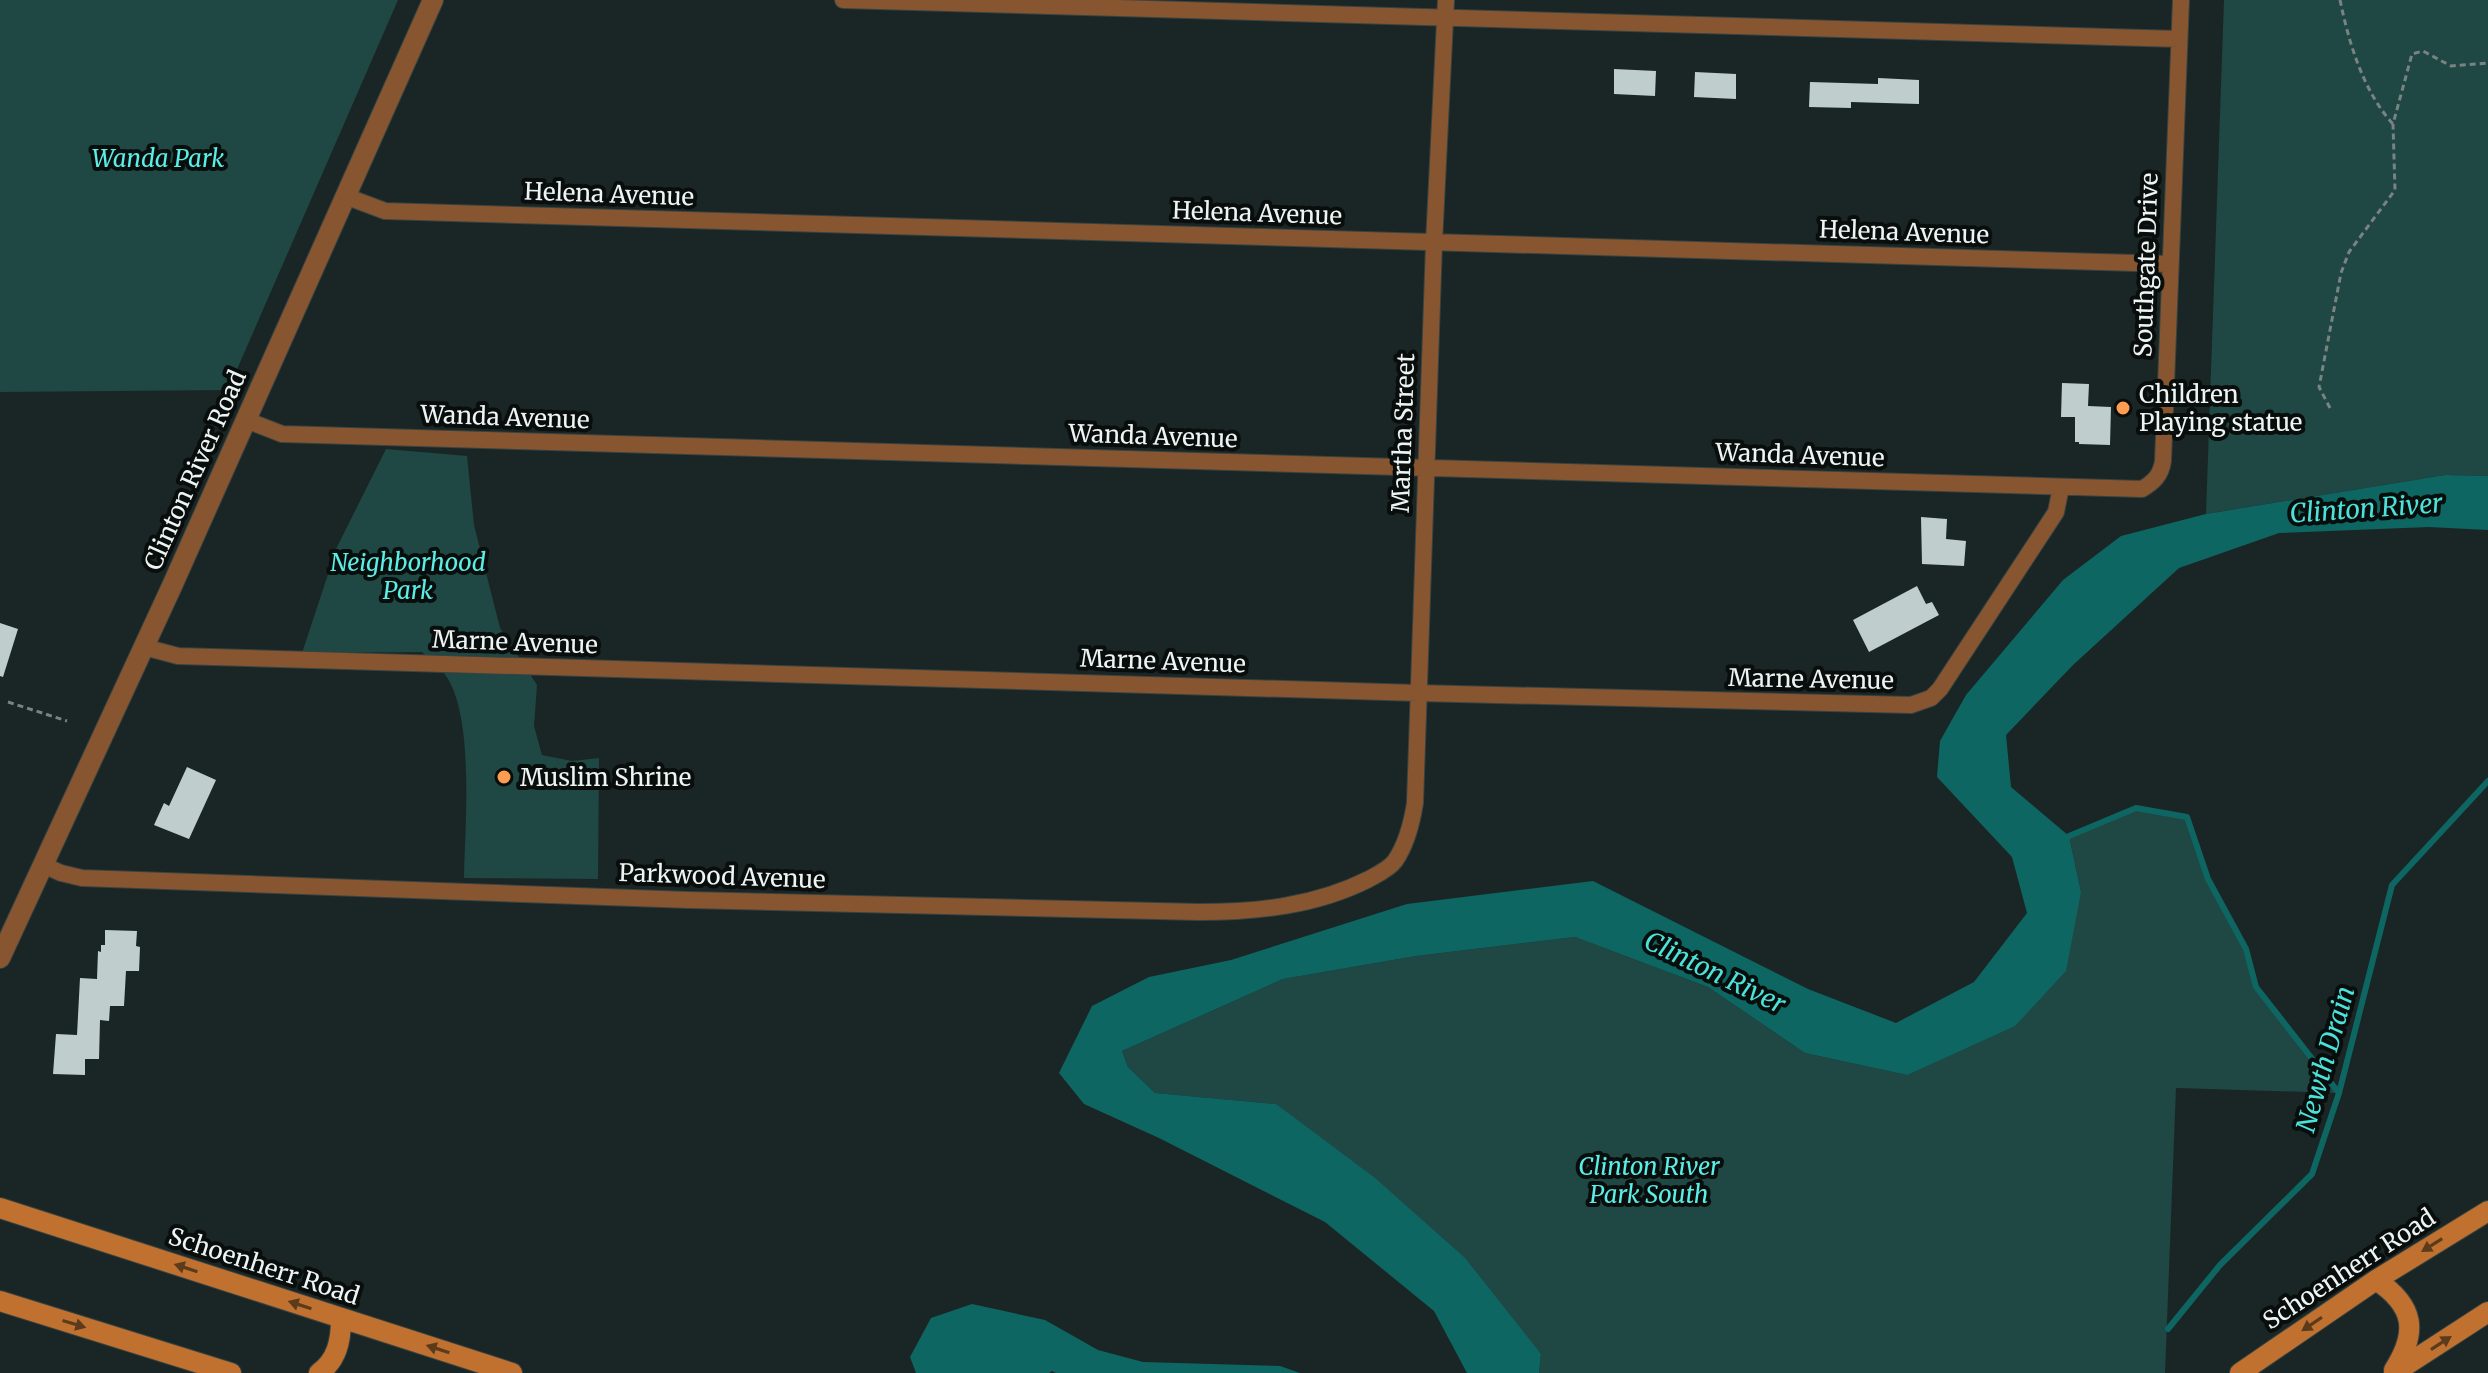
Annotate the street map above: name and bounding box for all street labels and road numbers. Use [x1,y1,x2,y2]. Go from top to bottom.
street label: Southgate Drive [2127,172,2165,358]
street label: Helena Avenue [524,176,694,212]
street label: Helena Avenue [1172,195,1342,231]
street label: Helena Avenue [1819,214,1989,250]
street label: Martha Street [1385,352,1421,513]
street label: Clinton River Road [137,365,253,575]
street label: Wanda Avenue [419,399,590,435]
street label: Wanda Avenue [1067,418,1238,454]
street label: Wanda Avenue [1714,437,1885,473]
street label: Marne Avenue [432,624,598,660]
street label: Marne Avenue [1080,643,1246,679]
street label: Marne Avenue [1728,662,1894,696]
street label: Parkwood Avenue [618,857,826,895]
street label: Schoenherr Road [2257,1202,2441,1336]
street label: Schoenherr Road [164,1220,364,1312]

